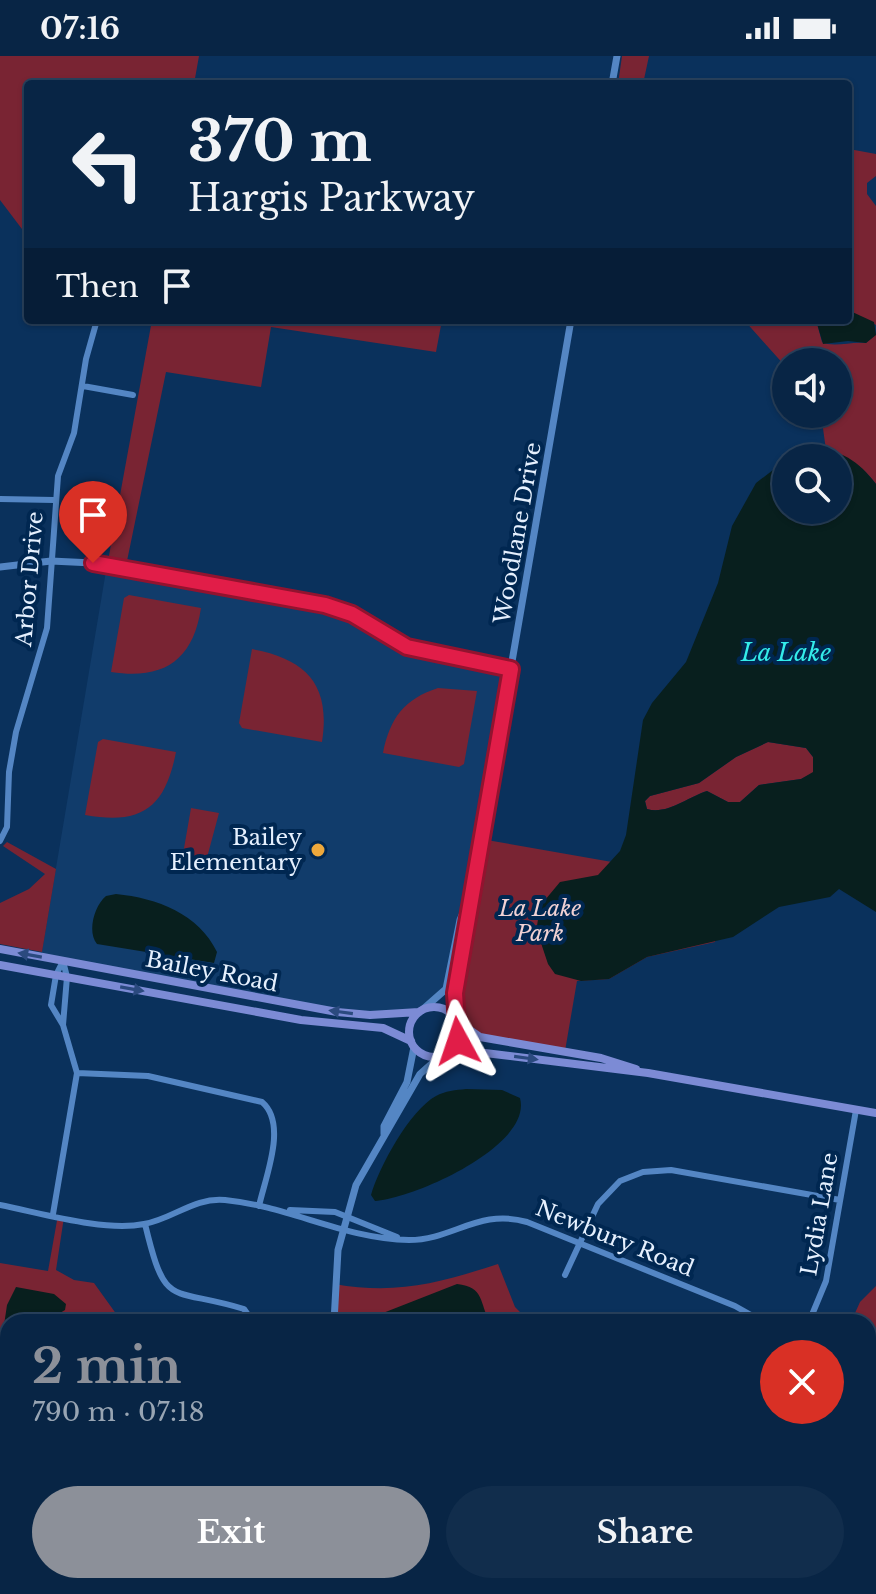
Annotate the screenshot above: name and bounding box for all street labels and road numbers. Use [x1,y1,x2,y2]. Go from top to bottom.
street label: Woodlane Drive [488,440,547,627]
street label: Arbor Drive [10,510,49,649]
street label: Bailey Road [143,945,281,998]
street label: Lydia Lane [795,1150,844,1278]
street label: Newbury Road [532,1194,698,1283]

